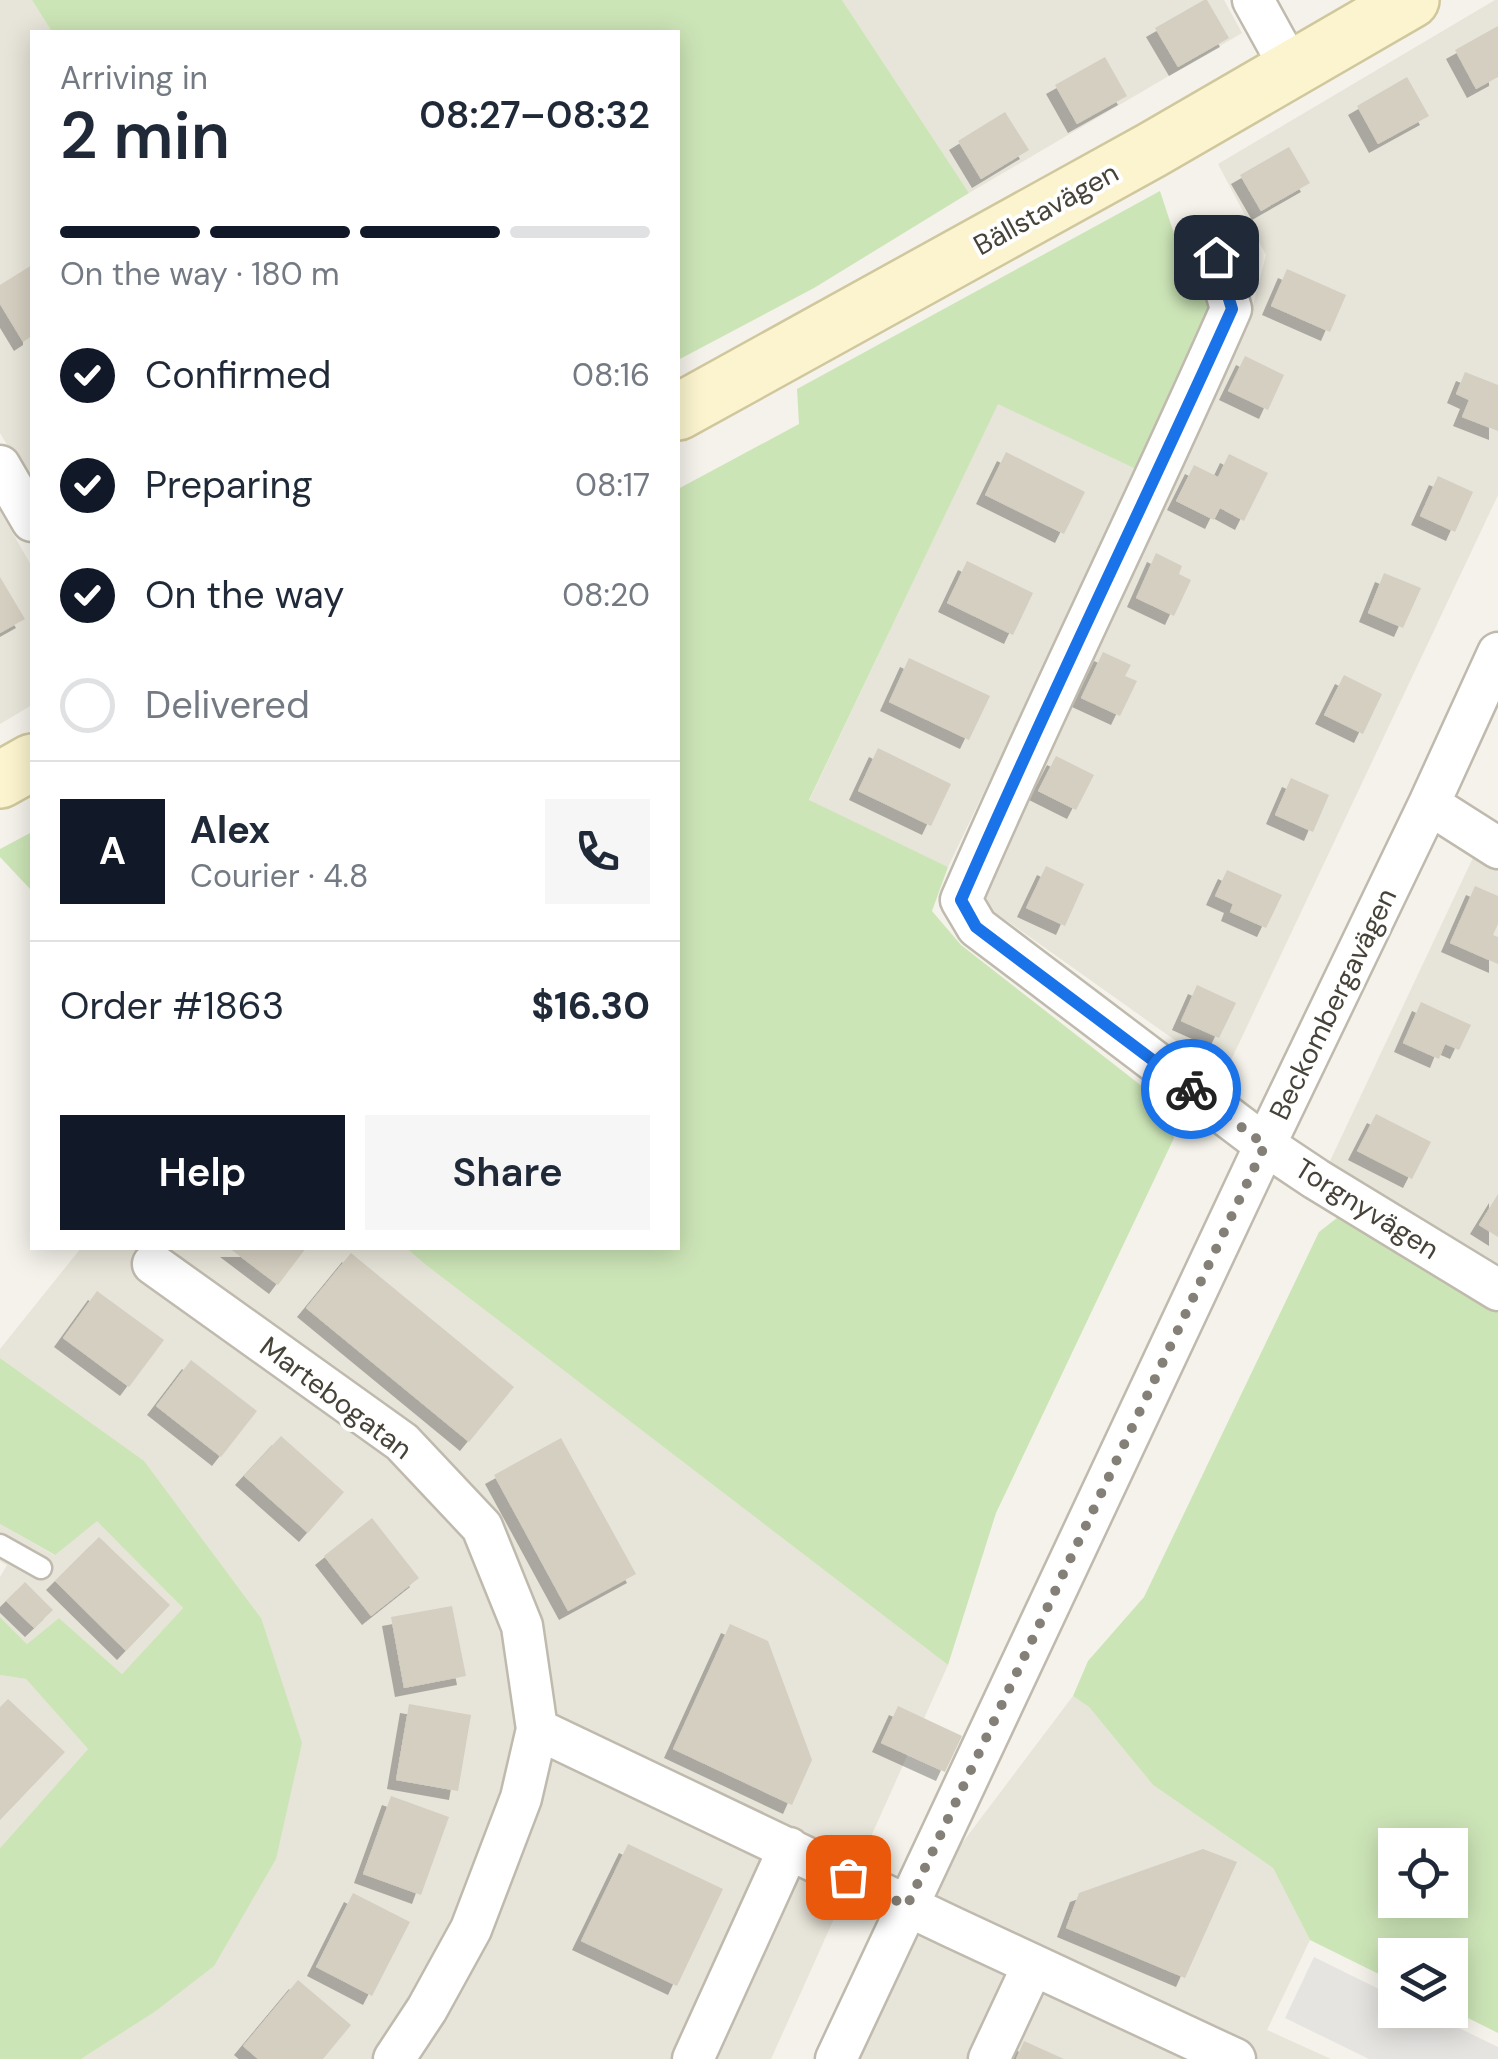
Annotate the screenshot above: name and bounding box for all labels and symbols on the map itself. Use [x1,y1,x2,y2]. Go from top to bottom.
street label: Bällstavägen [967,154,1125,264]
pin [1174,215,1259,300]
street label: Beckombergavägen [1261,882,1405,1126]
courier [1141,1039,1241,1139]
street label: Torgnyvägen [1288,1150,1446,1268]
street label: Martebogatan [252,1328,420,1468]
pin [806,1835,891,1920]

